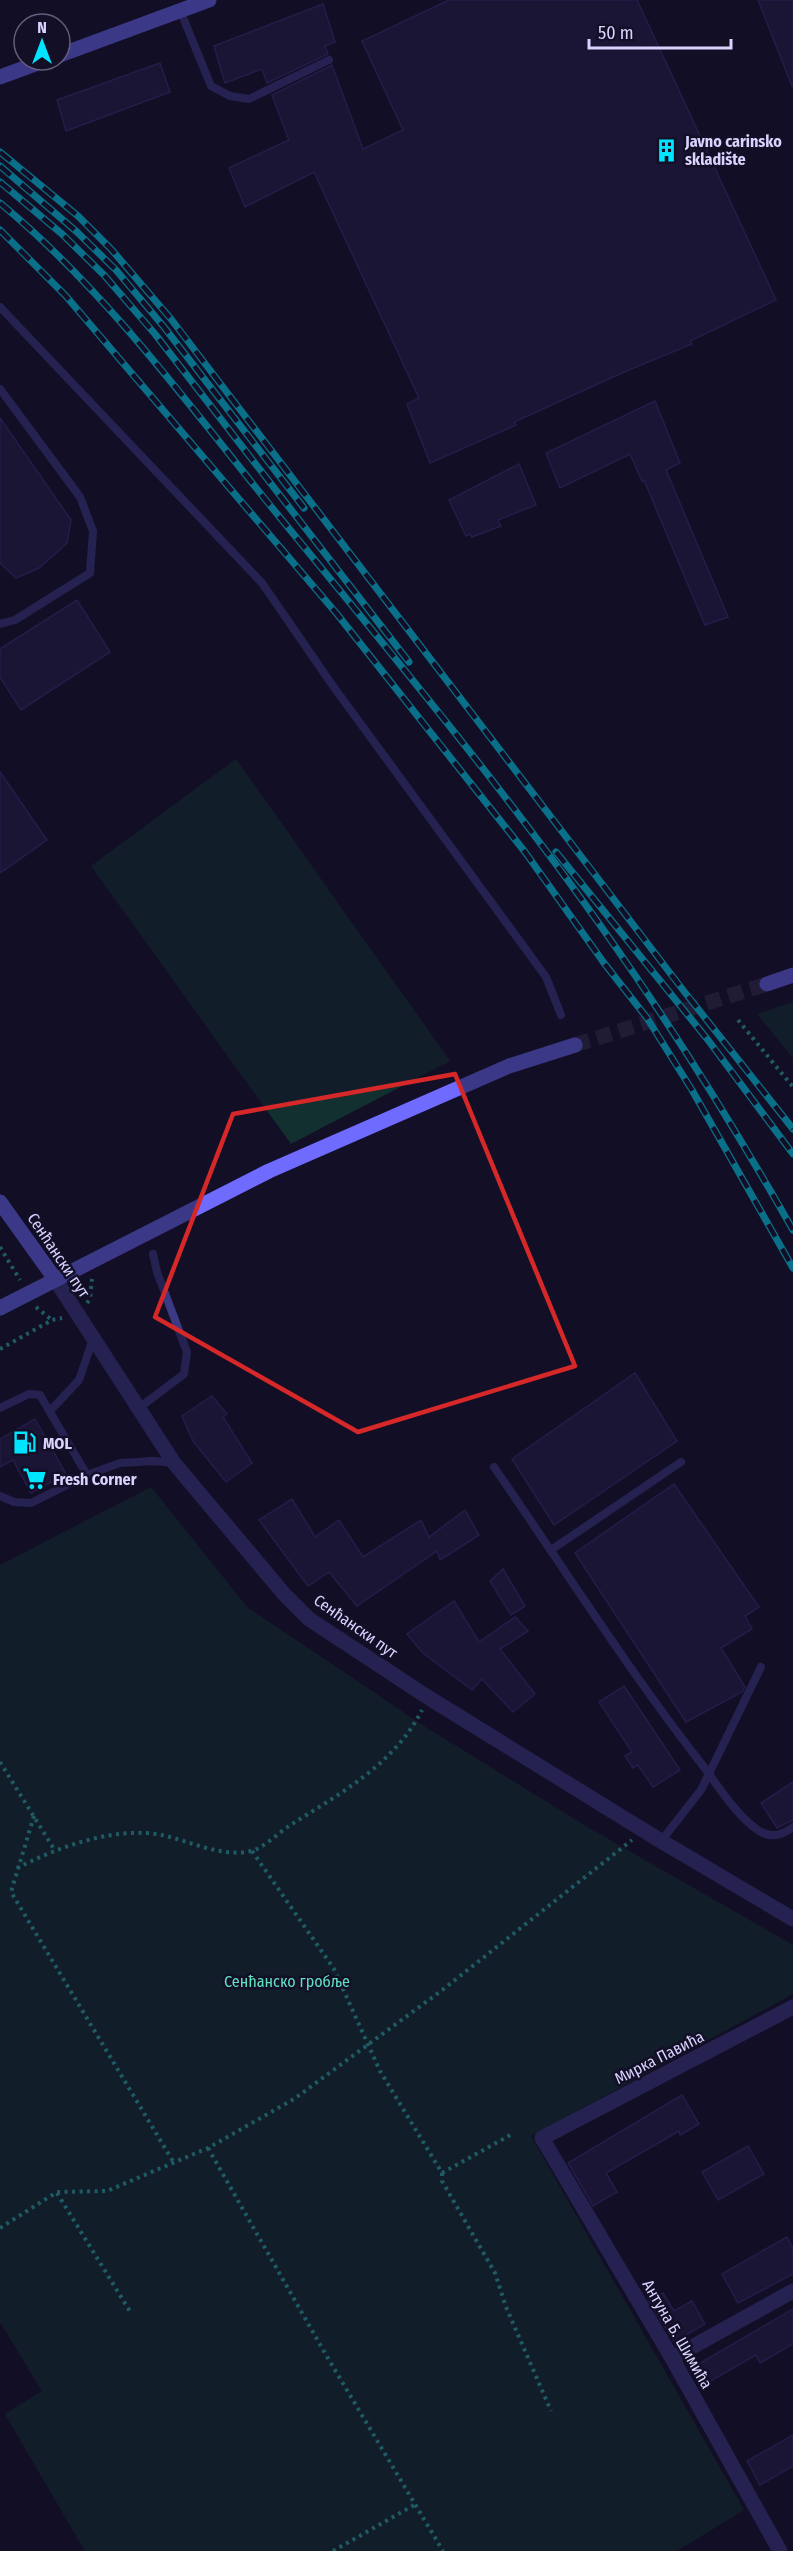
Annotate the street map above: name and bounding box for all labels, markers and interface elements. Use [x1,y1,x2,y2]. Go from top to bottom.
north arrow [12,12,72,72]
scale bar [589,12,732,50]
text: N [37,18,47,37]
text: 50 m [598,22,634,44]
place label: Javno carinsko skladište [684,132,782,169]
building icon: Javno carinsko skladište [654,137,680,163]
street label: Сенћански пут [23,1209,94,1302]
fuel station icon: MOL [12,1430,38,1456]
place label: MOL [43,1434,72,1453]
supermarket icon: Fresh Corner [22,1466,48,1492]
place label: Fresh Corner [53,1470,137,1489]
street label: Сенћански пут [310,1591,402,1663]
park label: Сенћанско гробље [224,1972,350,1991]
street label: Мирка Павића [611,2027,707,2088]
street label: Антуна Б. Шимића [639,2276,717,2392]

